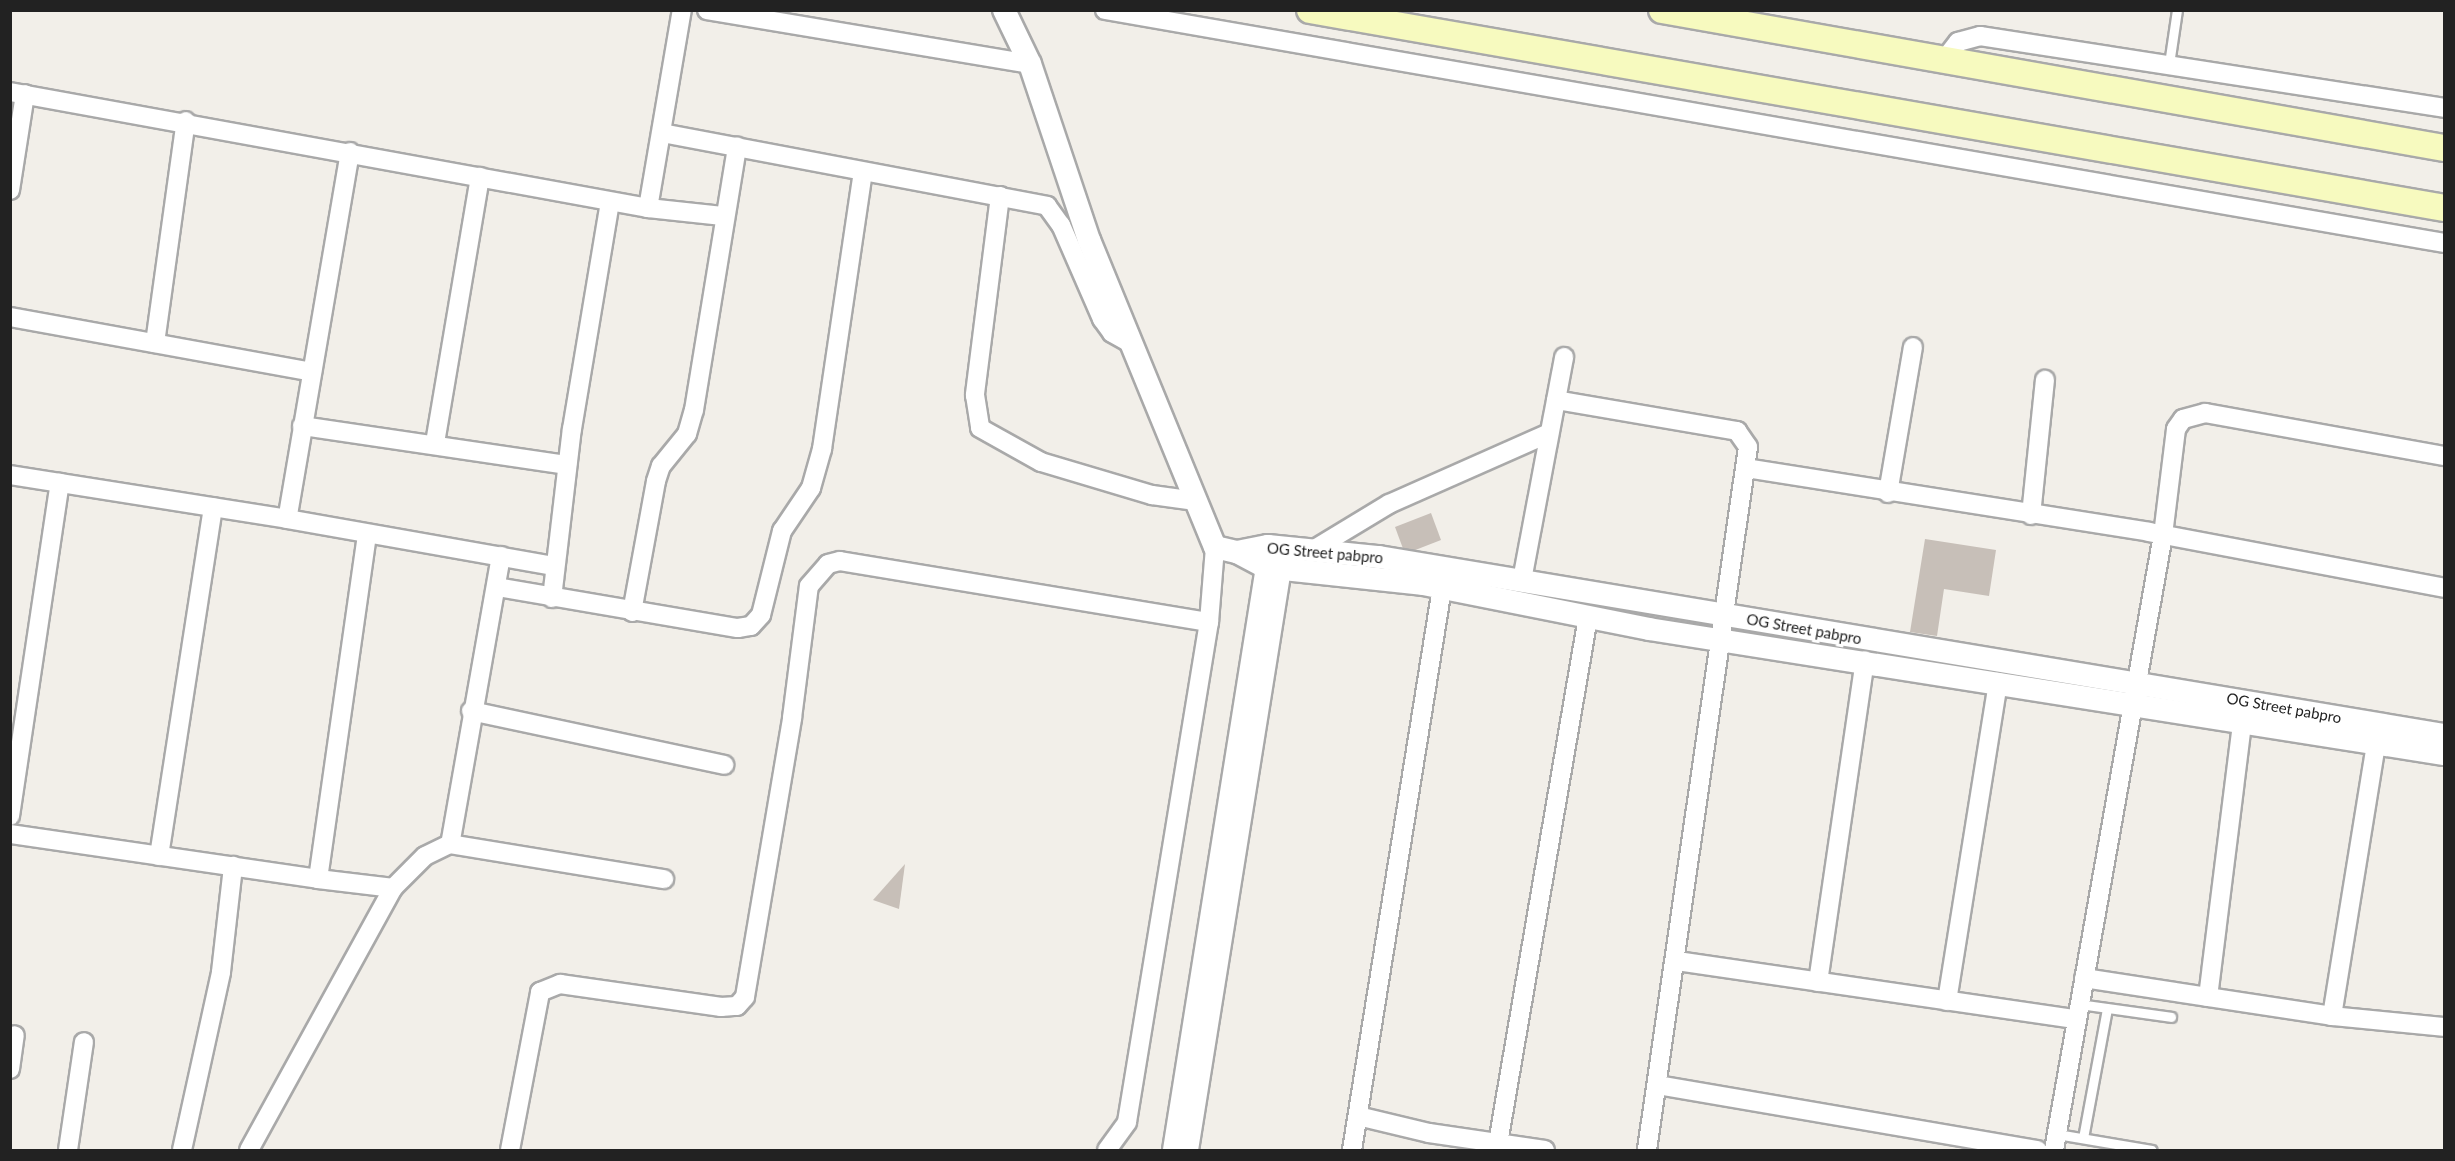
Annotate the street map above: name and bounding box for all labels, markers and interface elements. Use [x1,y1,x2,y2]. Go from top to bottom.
street label: OG Street pabpro [1266,539,1384,567]
street label: OG Street pabpro [1745,610,1863,648]
street label: OG Street pabpro [2225,689,2343,727]

